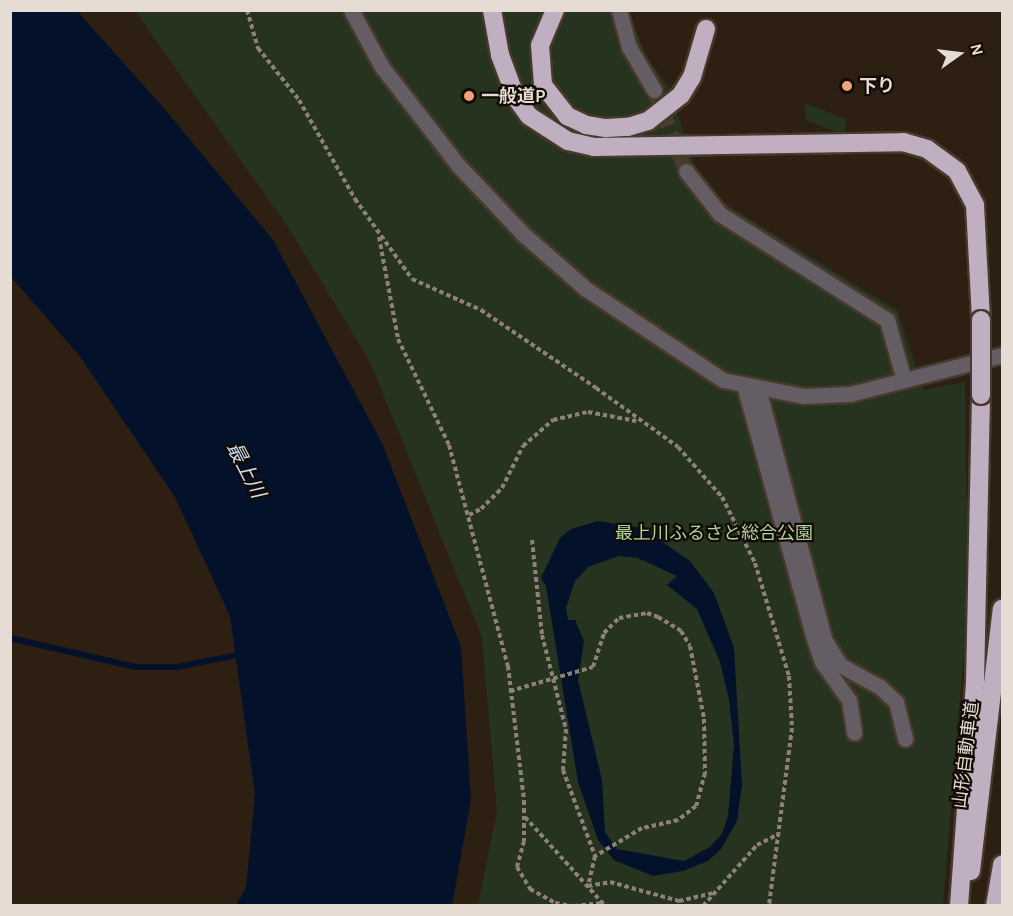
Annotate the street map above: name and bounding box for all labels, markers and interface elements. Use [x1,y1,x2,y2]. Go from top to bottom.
north arrow [929,24,989,84]
text: N [966,42,988,57]
place label: 下り [859,75,895,97]
marker: 下り [840,79,854,93]
place label: 一般道P [481,85,545,107]
marker: 一般道P [462,89,476,103]
water label: 最上川 [222,438,270,502]
park label: 最上川ふるさと総合公園 [615,522,813,544]
street label: 山形自動車道 [949,700,983,810]

